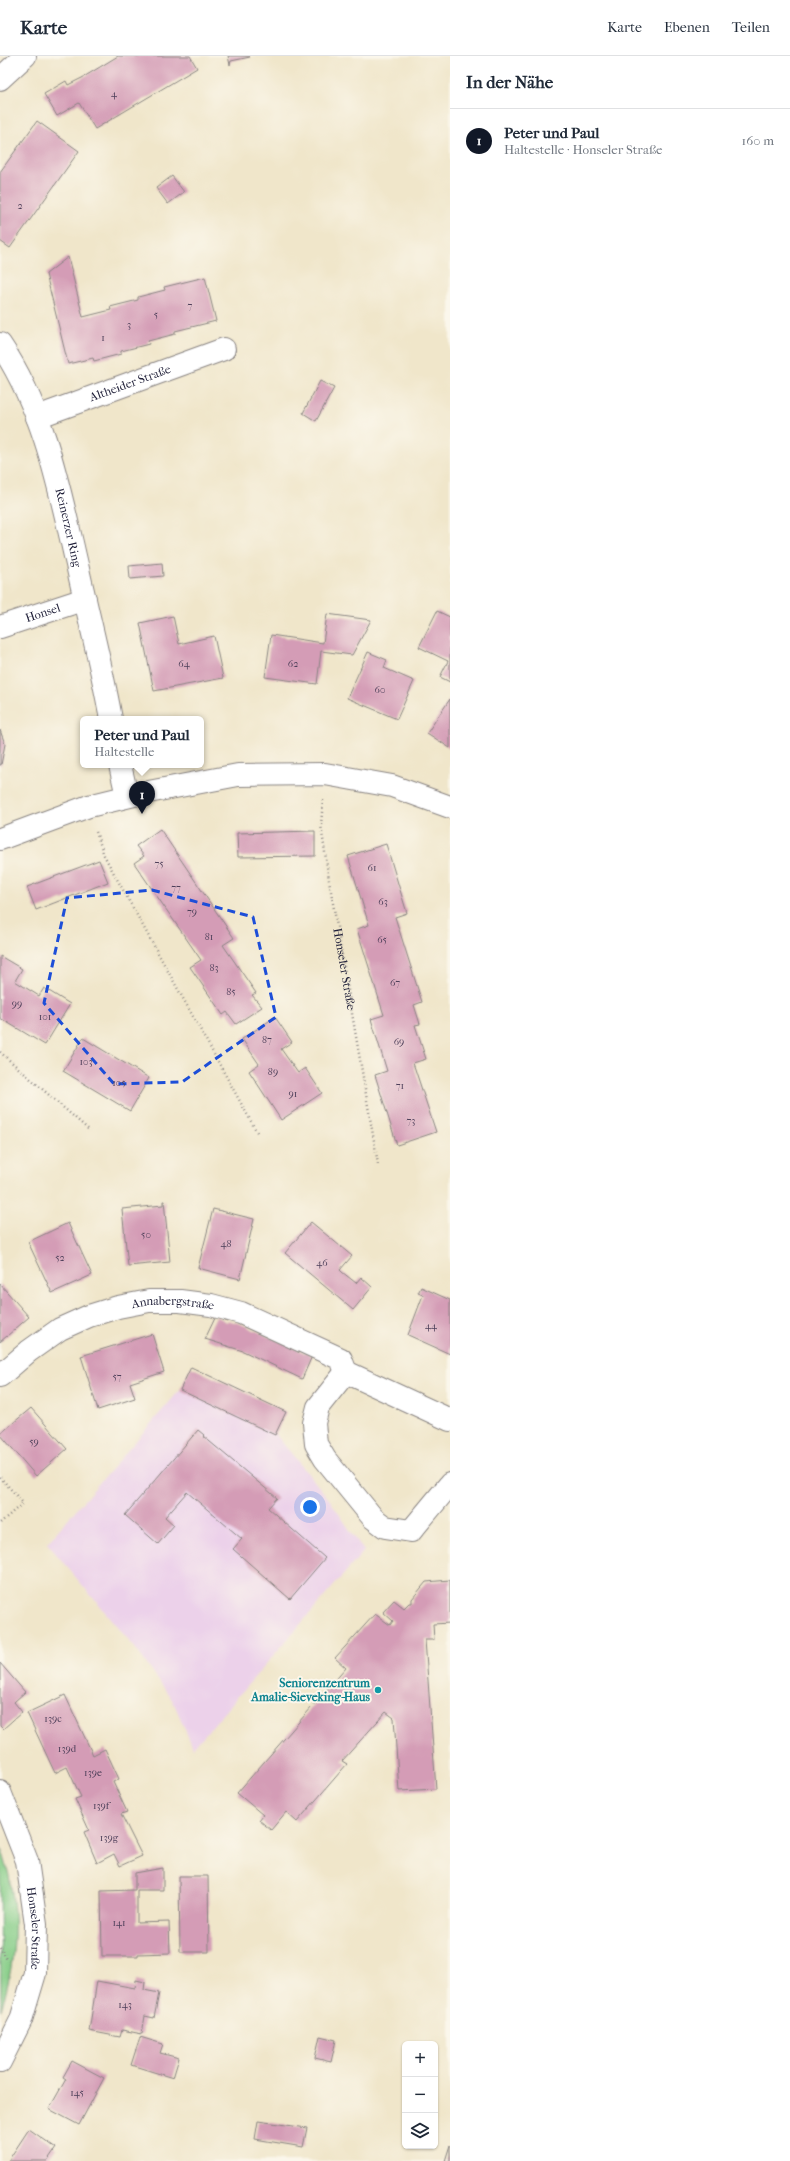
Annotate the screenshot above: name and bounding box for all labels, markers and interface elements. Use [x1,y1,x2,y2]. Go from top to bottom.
text: Karte [20,17,67,39]
text: Karte [607,19,642,36]
text: Ebenen [664,19,710,36]
text: Teilen [732,19,770,36]
text: In der Nähe [466,72,553,92]
house number: 4 [111,88,118,100]
text: Peter und Paul [504,124,599,142]
text: 1 [477,133,481,148]
text: 160 m [742,133,774,148]
text: Haltestelle · Honseler Straße [504,142,662,157]
house number: 2 [17,200,23,212]
house number: 7 [188,300,193,312]
house number: 5 [154,309,158,321]
house number: 3 [127,319,131,331]
house number: 1 [101,332,105,344]
street label: Altheider Straße [87,362,173,405]
street label: Reinerzer Ring [52,487,84,569]
street label: Honsel [23,600,63,625]
house number: 64 [178,658,191,670]
house number: 62 [288,658,298,670]
house number: 60 [375,684,385,696]
popup [80,716,204,768]
text: Peter und Paul [94,726,190,744]
text: Haltestelle [94,744,155,759]
pin: 1 [129,781,155,814]
house number: 75 [154,858,164,870]
house number: 61 [368,862,376,874]
house number: 77 [171,882,181,894]
house number: 63 [378,896,388,908]
house number: 79 [187,906,197,918]
street label: Honseler Straße [330,927,358,1011]
house number: 81 [205,931,213,943]
house number: 65 [377,934,387,946]
house number: 83 [209,962,219,974]
house number: 67 [390,977,400,989]
house number: 85 [226,986,236,998]
house number: 99 [12,998,22,1010]
house number: 101 [39,1011,51,1023]
house number: 87 [262,1034,272,1046]
house number: 69 [394,1036,404,1048]
house number: 103 [79,1056,93,1068]
house number: 89 [268,1066,278,1078]
house number: 105 [112,1077,126,1089]
house number: 71 [396,1080,404,1092]
house number: 91 [289,1088,297,1100]
house number: 73 [407,1115,415,1127]
house number: 50 [141,1229,151,1241]
house number: 48 [221,1238,231,1250]
house number: 52 [55,1252,65,1264]
house number: 46 [316,1257,328,1269]
street label: Annabergstraße [130,1294,216,1313]
house number: 44 [425,1320,438,1332]
house number: 57 [112,1371,122,1383]
house number: 59 [29,1436,39,1448]
your location [300,1497,320,1517]
place label: Seniorenzentrum Amalie-Sieveking-Haus [250,1676,371,1705]
marker: Seniorenzentrum Amalie-Sieveking-Haus [373,1685,383,1695]
house number: 139c [44,1713,62,1725]
house number: 139d [58,1743,77,1755]
house number: 139e [84,1767,102,1779]
house number: 139f [93,1800,112,1812]
house number: 139g [100,1832,119,1844]
street label: Honseler Straße [24,1886,43,1970]
house number: 141 [112,1917,126,1929]
house number: 143 [118,1999,132,2011]
map controls [402,2041,438,2149]
button: + [402,2041,438,2077]
button: − [402,2077,438,2113]
house number: 145 [70,2087,84,2099]
button: layers [402,2113,438,2149]

